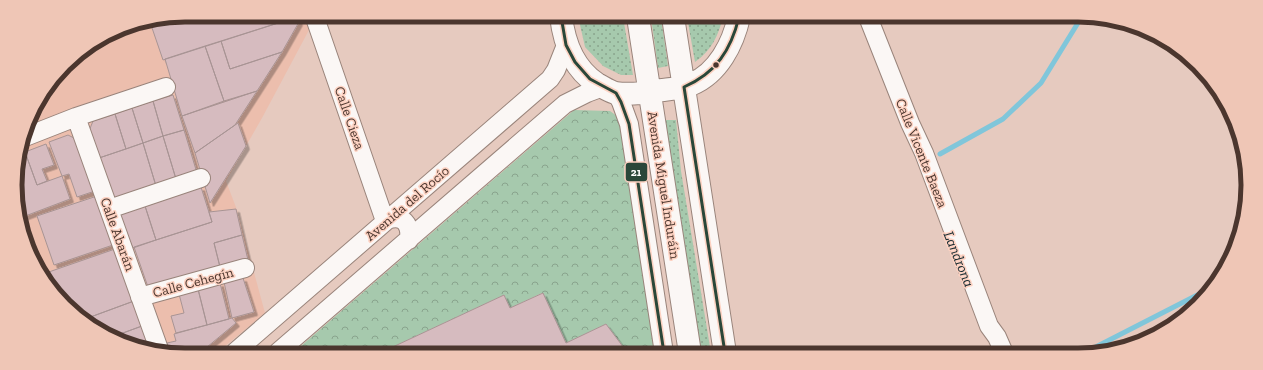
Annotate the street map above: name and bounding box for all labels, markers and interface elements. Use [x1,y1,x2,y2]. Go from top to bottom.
unlabelled marker [711,60,721,70]
street label: Calle Cieza [331,84,368,152]
street label: Calle Vicente Baeza [892,96,951,211]
street label: Avenida Miguel Induráin [643,110,684,260]
street label: Avenida del Rocío [362,162,453,245]
line badge: 21 [625,162,648,182]
text: 21 [631,166,642,179]
street label: Calle Abarán [96,195,139,273]
water label: Landrona [940,228,978,290]
street label: Calle Cehegín [151,264,235,301]

